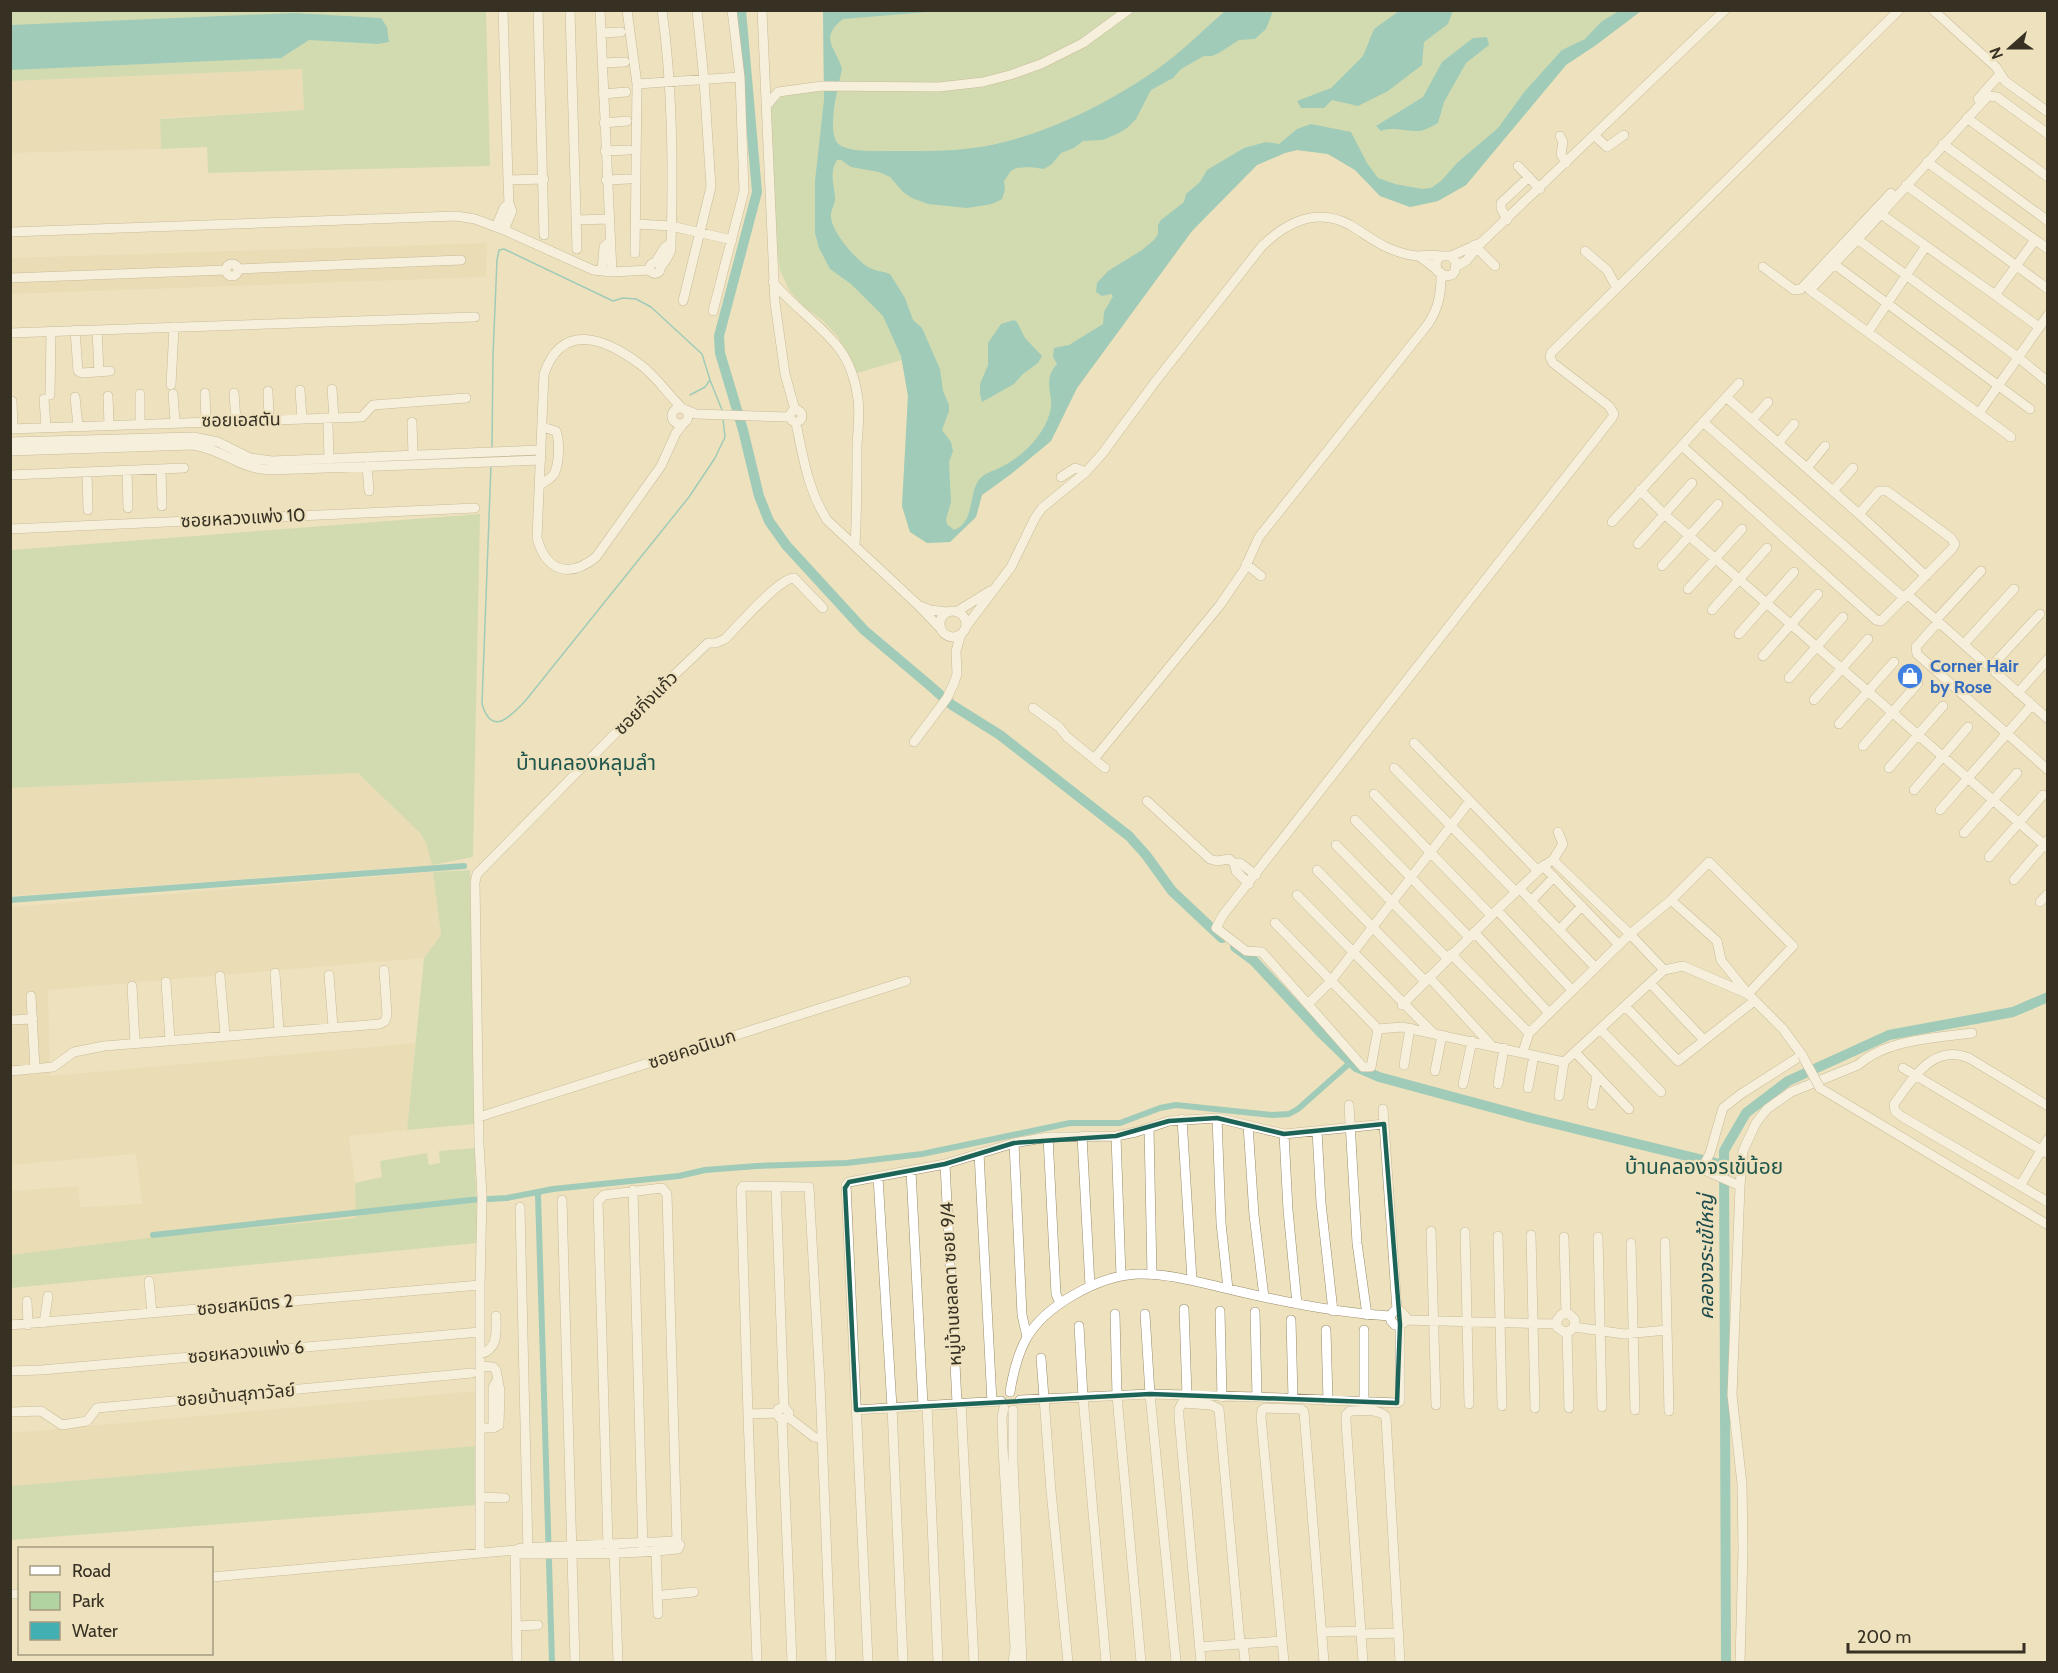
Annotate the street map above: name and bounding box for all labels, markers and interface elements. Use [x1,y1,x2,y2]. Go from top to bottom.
north arrow [1980,18,2040,78]
text: N [1986,45,2007,62]
street label: ซอยเอสตัน [201,408,281,432]
street label: ซอยหลวงแพ่ง 10 [180,504,306,532]
place label: Corner Hair by Rose [1930,655,2018,698]
shop icon: Corner Hair by Rose [1895,661,1925,691]
street label: ซอยกิ่งแก้ว [609,666,683,740]
district label: บ้านคลองหลุมลำ [516,750,656,776]
street label: ซอยคอนิเมก [646,1025,738,1073]
district label: บ้านคลองจรเข้น้อย [1625,1154,1783,1179]
water label: คลองจระเข้ใหญ่ [1694,1191,1718,1320]
street label: หมู่บ้านชลลดา ซอย 9/4 [936,1201,967,1366]
street label: ซอยสหมิตร 2 [196,1290,294,1320]
street label: ซอยหลวงแพ่ง 6 [187,1336,305,1368]
street label: ซอยบ้านสุภาวัลย์ [176,1379,296,1411]
legend [18,1547,213,1655]
text: Road [72,1560,111,1582]
text: Park [72,1590,105,1612]
scale bar [1848,1616,2024,1654]
text: Water [72,1620,118,1642]
text: 200 m [1857,1626,1911,1648]

